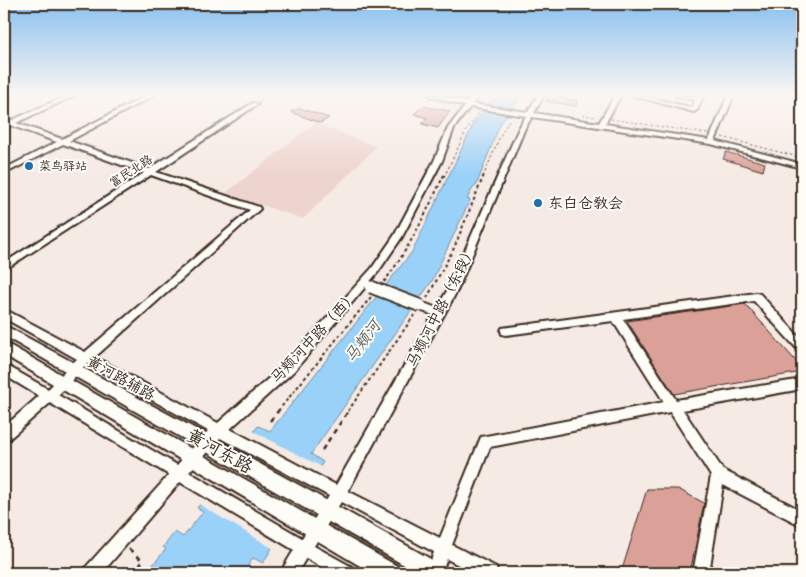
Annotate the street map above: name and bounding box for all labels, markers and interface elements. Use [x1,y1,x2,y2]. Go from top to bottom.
street label: 富民北路 [108,153,156,192]
marker: 菜鸟驿站 [23,160,35,172]
place label: 菜鸟驿站 [39,160,87,175]
place label: 东白仓教会 [548,196,623,214]
marker: 东白仓教会 [532,197,544,209]
street label: 马颊河中路（东段） [404,243,481,371]
street label: 马颊河中路（西） [268,288,363,388]
water label: 马颊河 [342,315,389,368]
street label: 黄河路辅路 [83,354,157,406]
street label: 黄河东路 [182,426,256,480]

